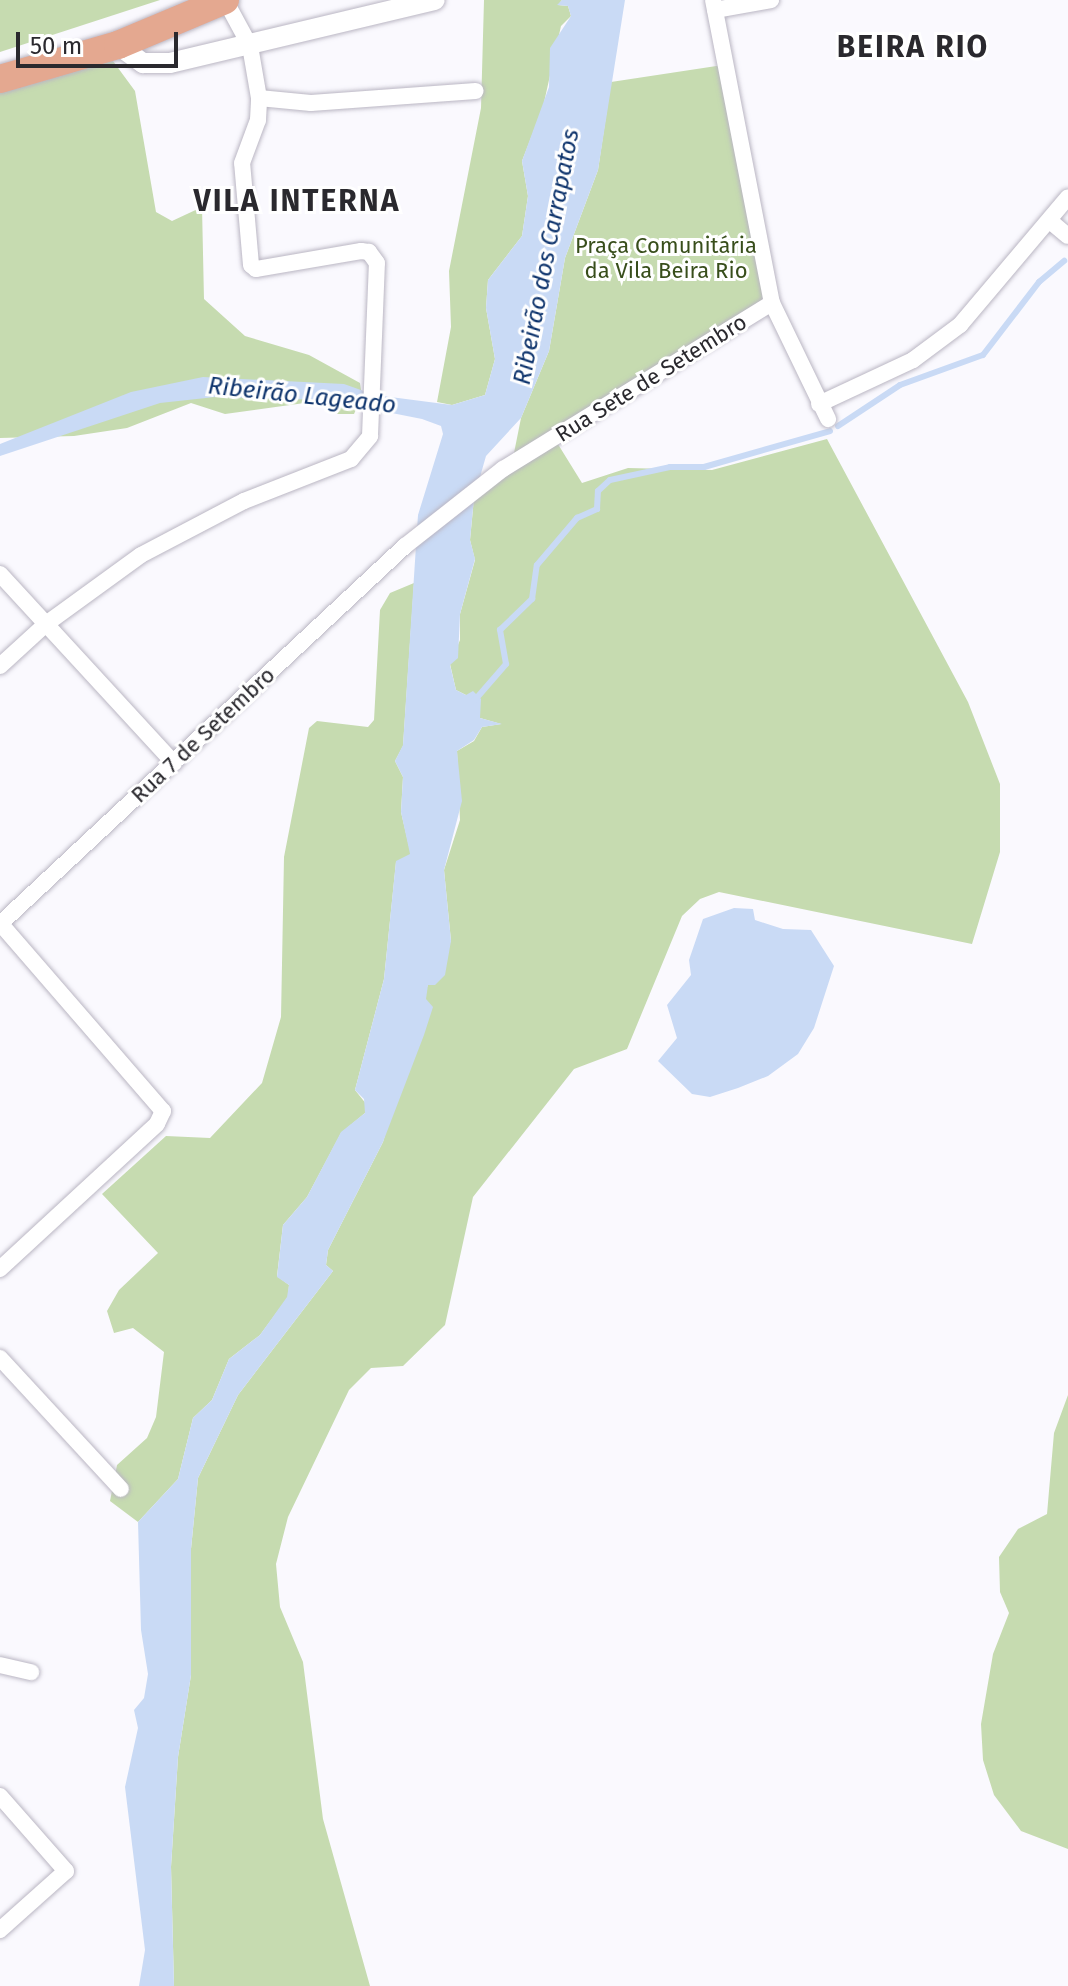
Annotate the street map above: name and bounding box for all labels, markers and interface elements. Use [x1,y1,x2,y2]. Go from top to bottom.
scale bar [20,16,182,66]
district label: BEIRA RIO [837,29,989,65]
text: 50 m [30,32,82,60]
water label: Ribeirão dos Carrapatos [508,127,586,387]
district label: VILA INTERNA [194,183,400,219]
park label: Praça Comunitária da Vila Beira Rio [575,232,757,284]
street label: Rua Sete de Setembro [551,308,751,448]
water label: Ribeirão Lageado [207,372,397,420]
street label: Rua 7 de Setembro [126,662,280,808]

